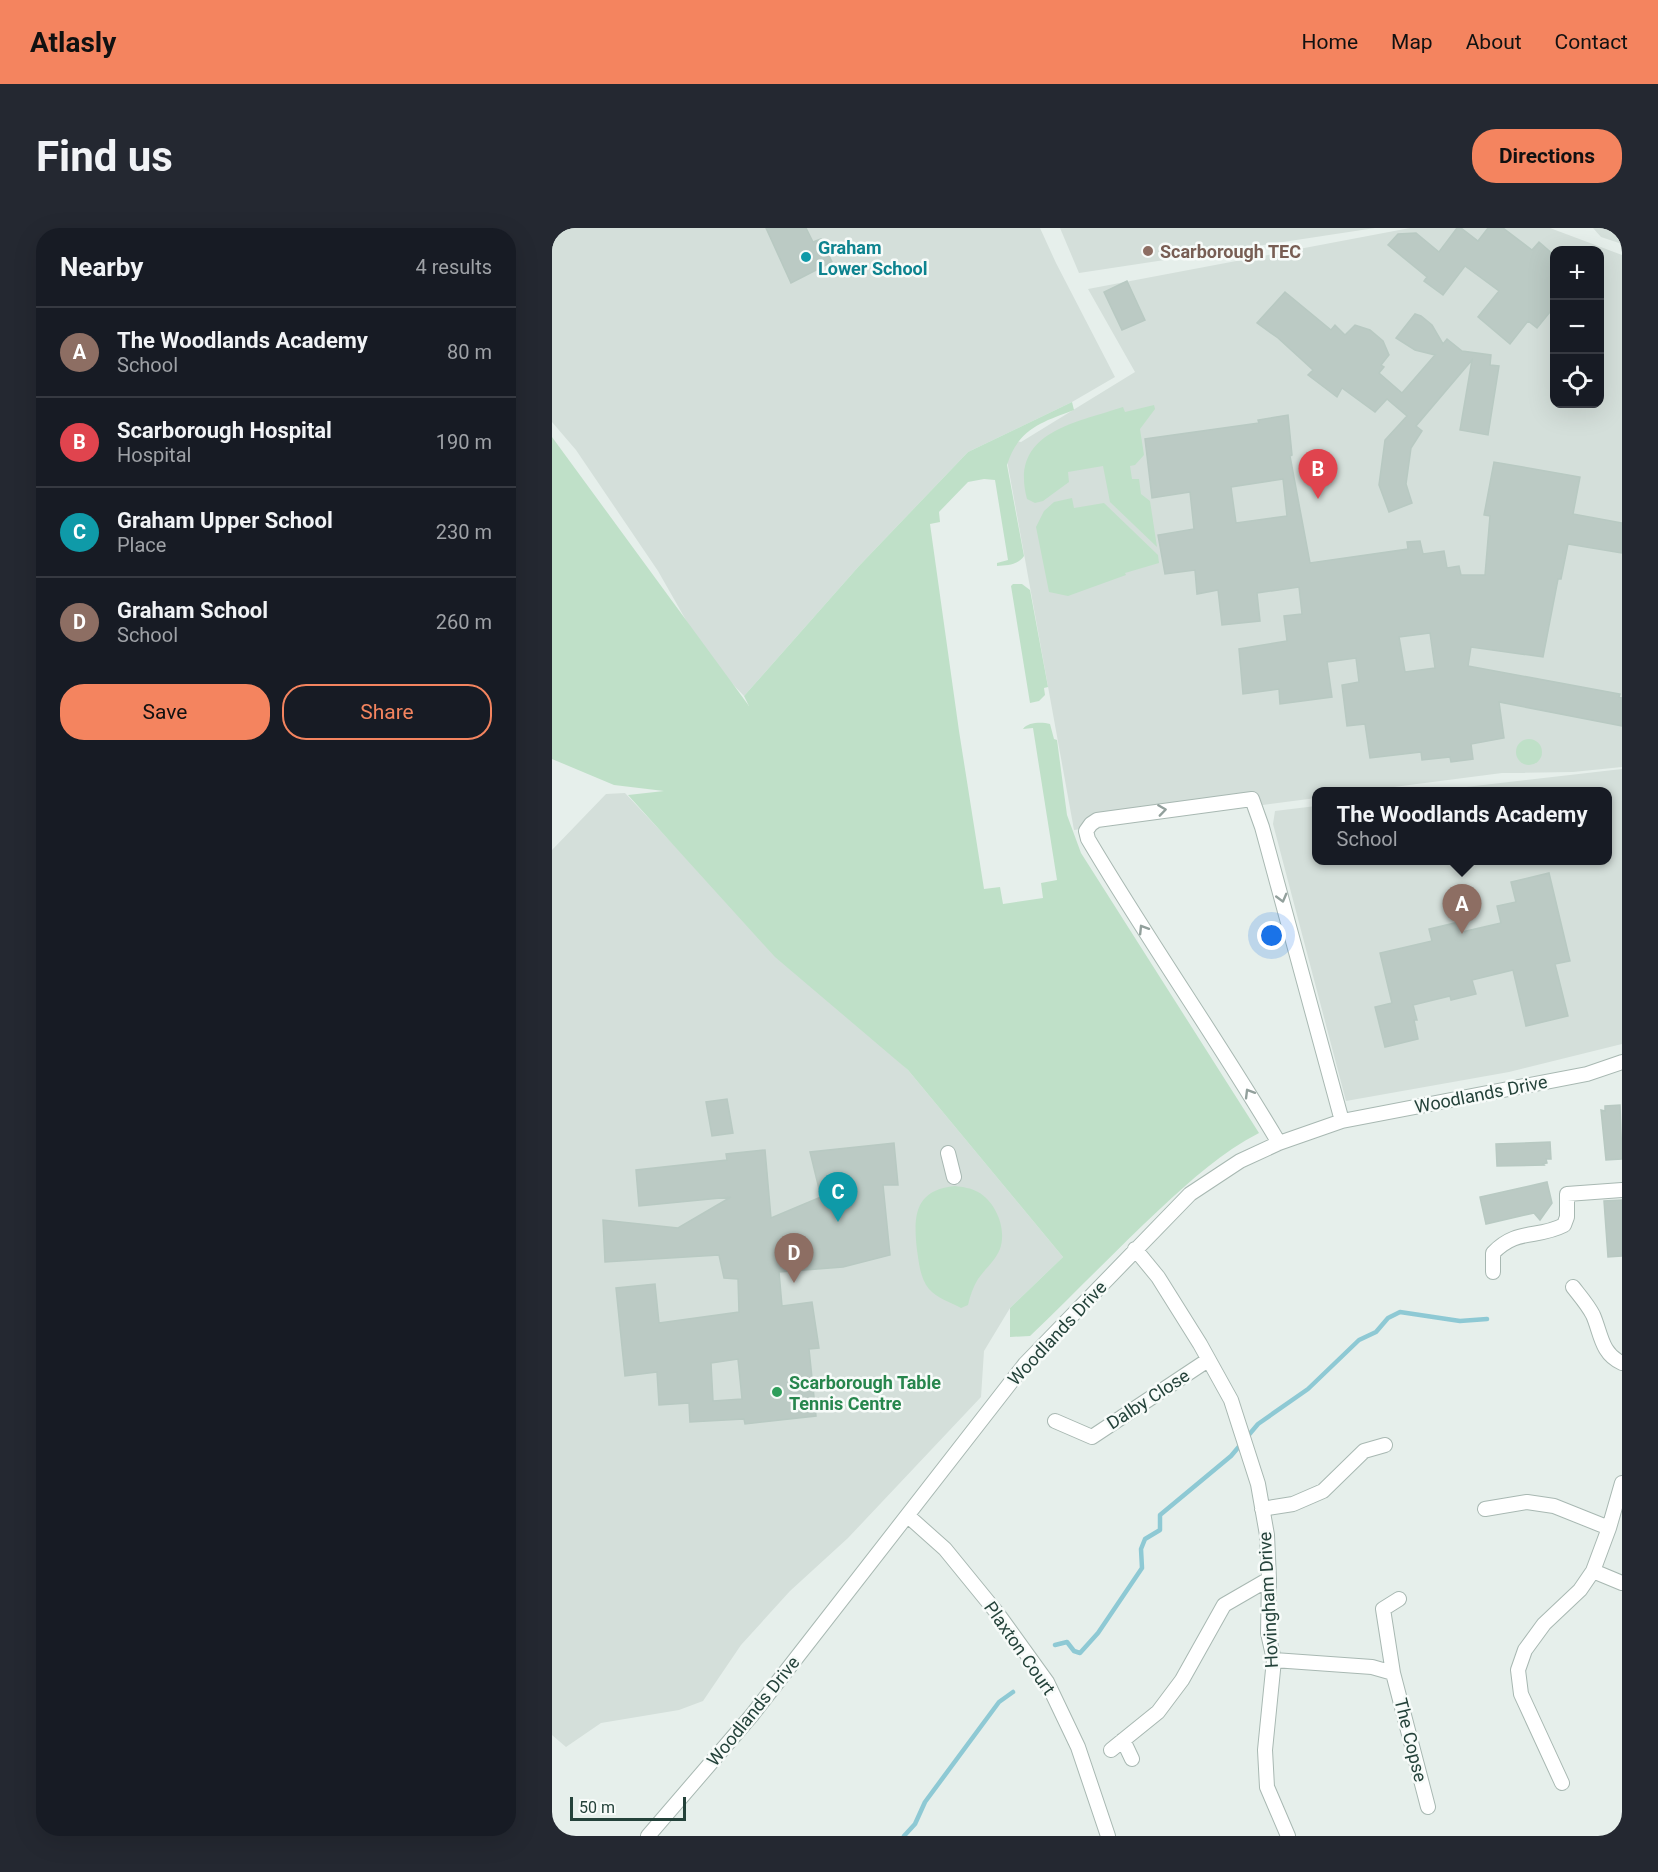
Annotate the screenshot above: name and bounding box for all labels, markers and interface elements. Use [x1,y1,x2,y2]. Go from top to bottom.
text: Atlasly [30,26,116,59]
text: Home [1302,30,1358,54]
text: Map [1391,30,1433,54]
text: About [1466,30,1522,54]
text: Contact [1555,30,1628,54]
button: Directions [1472,129,1622,183]
text: Find us [36,132,173,181]
place label: Graham Lower School [818,237,928,279]
place label: Scarborough TEC [1160,241,1301,262]
marker: Scarborough TEC [1141,244,1155,258]
map controls [1550,246,1604,408]
button: + [1550,246,1604,300]
marker: Graham Lower School [799,250,813,264]
text: Nearby [60,252,143,282]
text: 4 results [416,255,492,279]
button: − [1550,300,1604,354]
text: The Woodlands Academy [117,328,368,353]
text: A [73,340,86,364]
text: 80 m [447,340,492,364]
text: School [117,353,178,377]
button: locate [1550,354,1604,408]
text: Scarborough Hospital [117,418,332,443]
text: B [73,430,86,454]
text: 190 m [436,430,492,454]
text: Hospital [117,443,191,467]
pin: B [1298,450,1338,499]
text: Graham Upper School [117,508,333,533]
text: C [73,520,86,544]
text: 230 m [436,520,492,544]
text: Place [117,533,166,557]
text: Graham School [117,598,268,623]
text: D [73,610,86,634]
text: 260 m [436,610,492,634]
text: School [117,623,178,647]
button: Save [60,684,270,740]
button: Share [282,684,492,740]
popup [1312,787,1612,865]
text: The Woodlands Academy [1337,802,1587,827]
one-way arrow [1157,805,1166,817]
text: School [1337,827,1398,851]
pin: A [1442,884,1482,934]
one-way arrow [1274,893,1287,903]
your location [1257,921,1286,950]
one-way arrow [1138,925,1150,935]
street label: Woodlands Drive [1413,1071,1549,1117]
one-way arrow [1245,1089,1256,1099]
pin: C [818,1172,858,1222]
pin: D [774,1234,814,1283]
street label: Woodlands Drive [1003,1277,1111,1389]
street label: Dalby Close [1103,1365,1193,1433]
place label: Scarborough Table Tennis Centre [789,1372,941,1414]
marker: Scarborough Table Tennis Centre [770,1385,784,1399]
street label: Hovingham Drive [1254,1531,1282,1669]
street label: Plaxton Court [980,1597,1060,1699]
street label: Woodlands Drive [702,1652,804,1770]
street label: The Copse [1390,1696,1432,1784]
scale bar [570,1794,686,1822]
text: 50 m [579,1798,615,1817]

